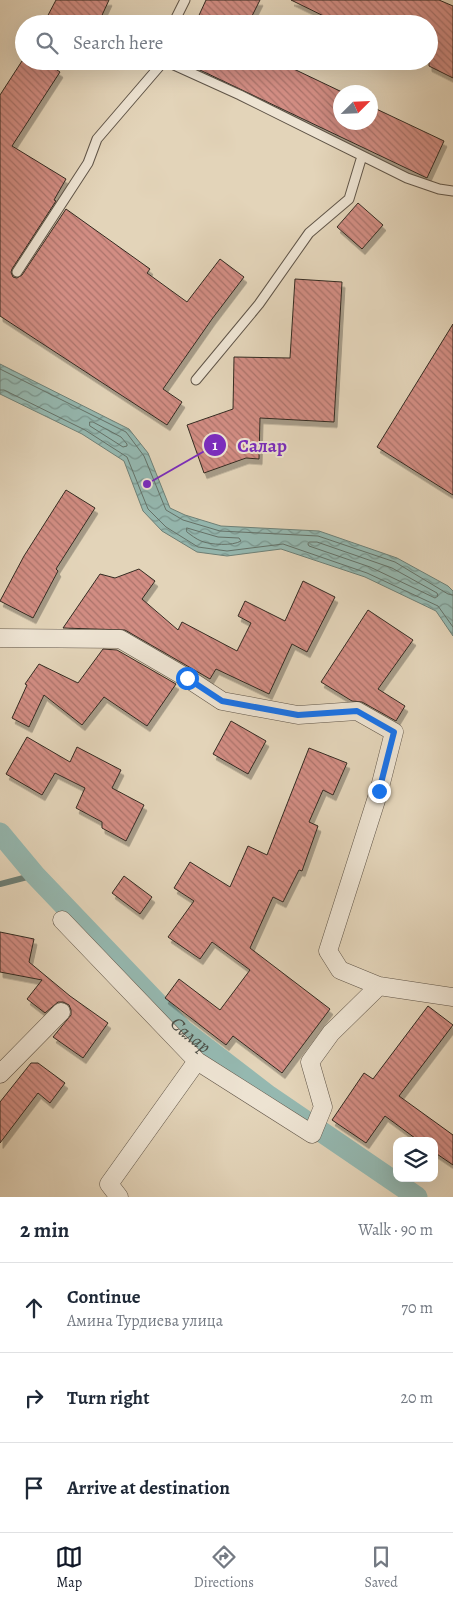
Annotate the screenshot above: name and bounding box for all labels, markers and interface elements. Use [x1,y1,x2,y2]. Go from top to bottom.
search box [15,15,438,70]
icon: search [33,29,61,57]
text: Search here [73,30,163,56]
north arrow [333,85,378,130]
callout: Салар [202,428,297,462]
text: Салар [237,433,287,459]
text: 1 [212,435,218,455]
route start [176,667,199,690]
route end [368,780,391,803]
water label: Салар [164,1011,216,1060]
map controls [393,1137,438,1182]
button: layers [393,1137,438,1182]
text: 2 min [20,1216,69,1244]
text: Walk · 90 m [358,1219,433,1241]
text: Continue [67,1284,141,1310]
icon: ahead [20,1294,48,1322]
text: 70 m [401,1297,433,1319]
text: Амина Турдиева улица [67,1310,223,1332]
icon: right [20,1384,48,1412]
text: Turn right [67,1385,149,1411]
text: 20 m [400,1387,433,1409]
icon: arrive [20,1474,48,1502]
text: Arrive at destination [67,1475,230,1501]
tab: Map [55,1543,83,1592]
tab: Directions [194,1543,254,1592]
tab: Saved [365,1543,398,1592]

